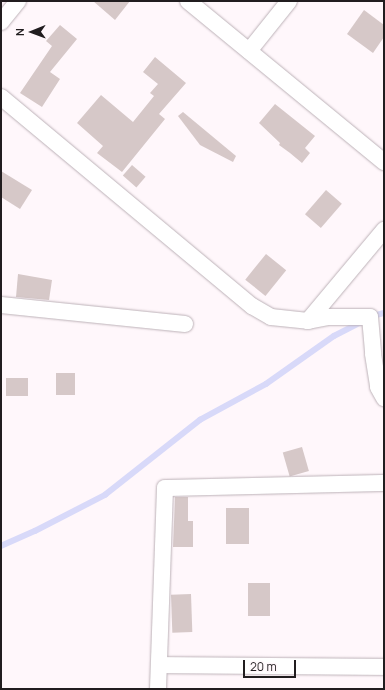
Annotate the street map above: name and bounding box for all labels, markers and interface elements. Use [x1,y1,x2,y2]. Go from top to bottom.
north arrow [12,12,52,52]
text: N [12,28,27,36]
scale bar [245,652,298,678]
text: 20 m [250,658,277,675]

